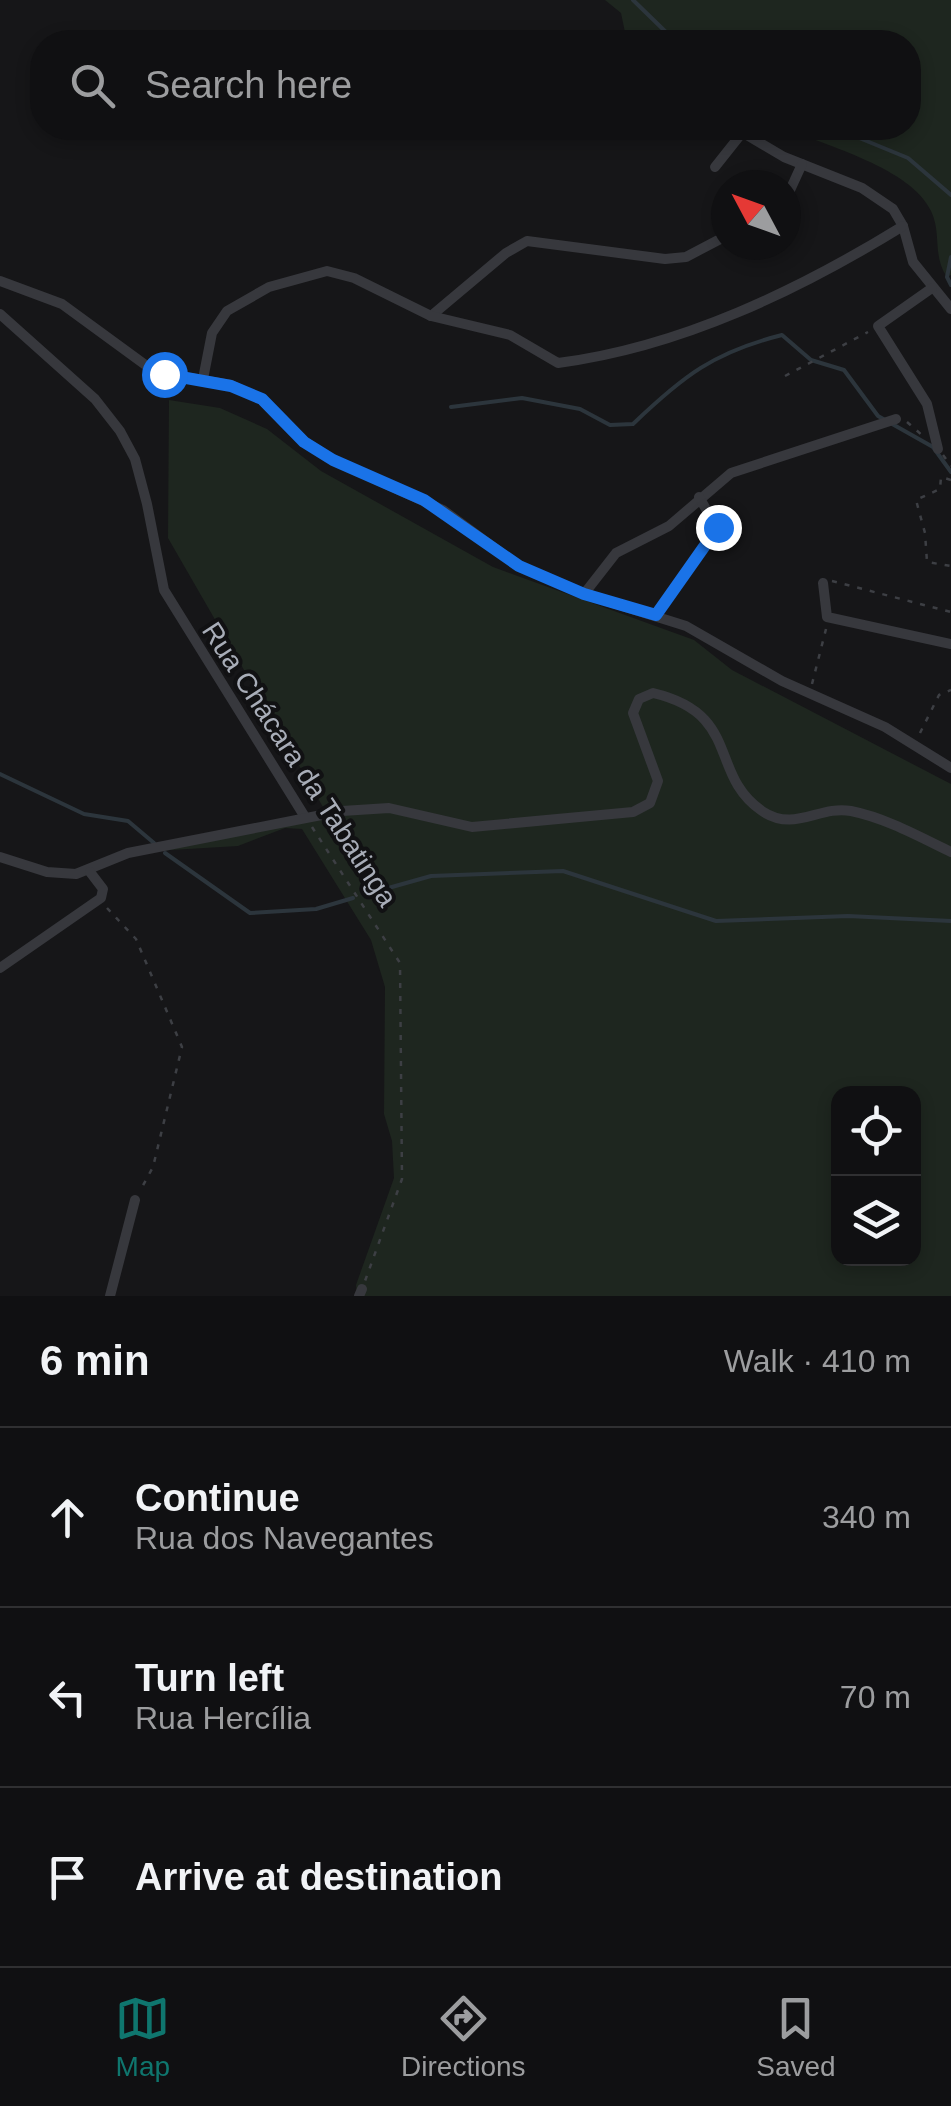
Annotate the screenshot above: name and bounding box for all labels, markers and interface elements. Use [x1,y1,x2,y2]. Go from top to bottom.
search box [30,30,921,140]
icon: search [65,58,120,113]
text: Search here [145,64,352,106]
north arrow [711,170,801,260]
route start [142,352,188,398]
route end [696,505,742,551]
street label: Rua Chácara da Tabatinga [196,616,403,913]
map controls [831,1086,921,1266]
button: locate [831,1086,921,1176]
button: layers [831,1176,921,1266]
text: 6 min [40,1337,150,1384]
text: Walk · 410 m [724,1343,911,1379]
text: Continue [135,1477,300,1519]
icon: ahead [40,1490,95,1545]
text: 340 m [822,1499,911,1535]
text: Rua dos Navegantes [135,1520,434,1556]
text: Turn left [135,1657,284,1699]
icon: left [40,1670,95,1725]
text: 70 m [840,1679,911,1715]
text: Rua Hercília [135,1700,311,1736]
icon: arrive [40,1850,95,1905]
text: Arrive at destination [135,1856,502,1898]
tab: Map [115,1991,170,2083]
tab: Directions [401,1991,526,2083]
tab: Saved [756,1991,836,2083]

